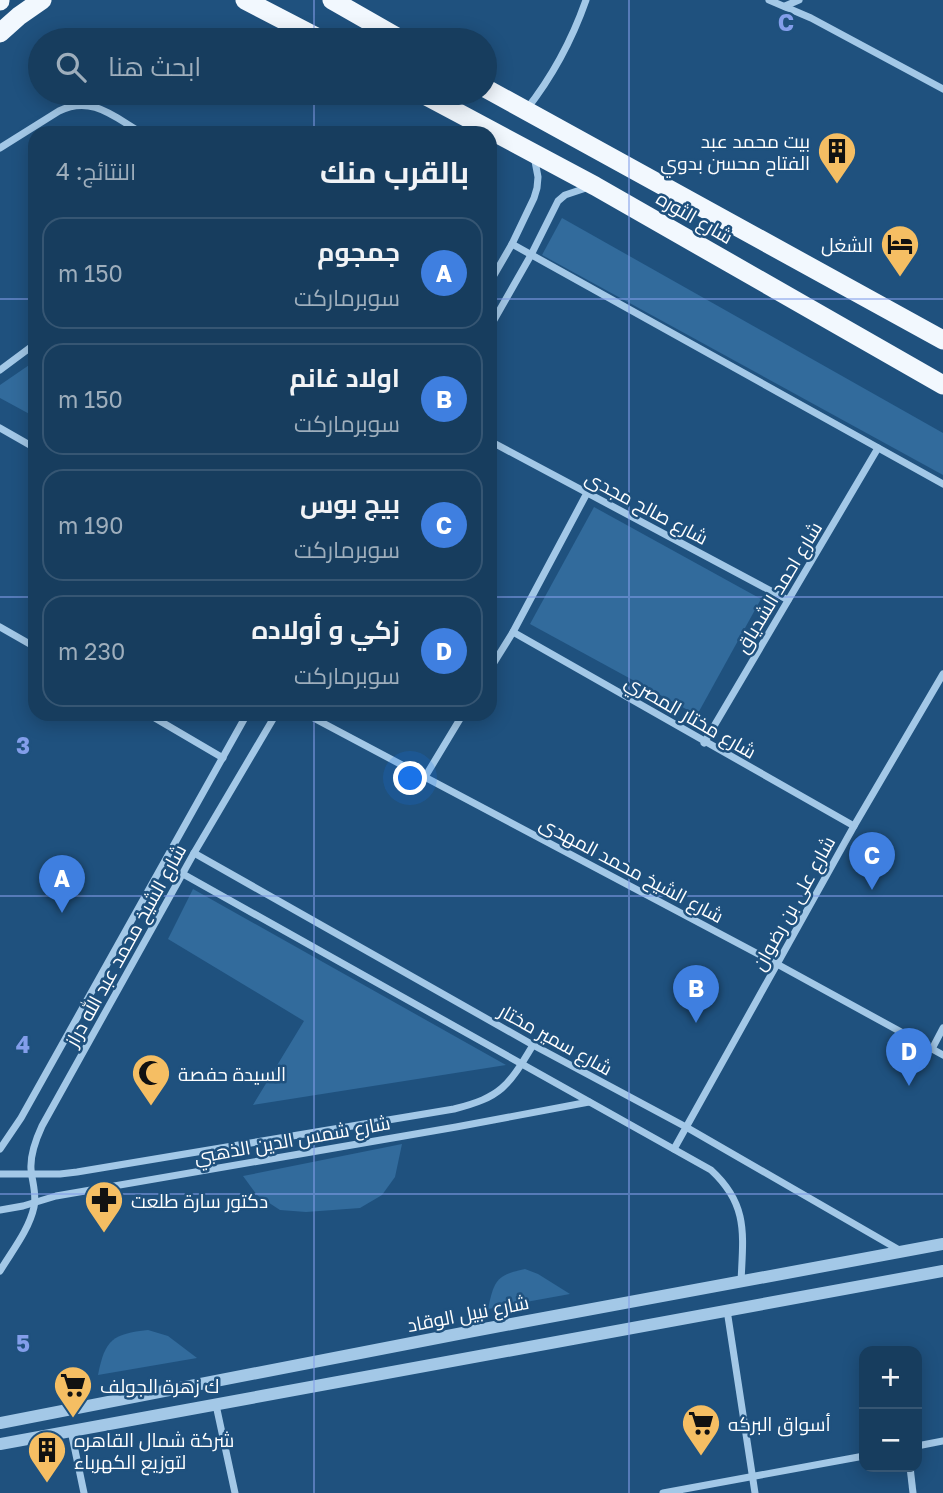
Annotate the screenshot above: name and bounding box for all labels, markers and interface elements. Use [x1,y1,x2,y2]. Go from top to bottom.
text: C [778,8,794,36]
search box [28,28,497,105]
icon: search [52,48,90,86]
text: ابحث هنا [108,51,201,82]
place label: بيت محمد عبد الفتاح محسن بدوي [660,129,810,178]
building icon: بيت محمد عبد الفتاح محسن بدوي [816,130,858,185]
text: بالقرب منك [320,154,469,190]
text: النتائج: 4 [56,157,136,185]
street label: شارع الثوره [651,186,737,251]
hotel icon: الشغل [879,223,921,278]
place label: الشغل [821,233,873,257]
text: جمجوم [317,236,400,267]
text: 150 m [58,259,123,287]
text: A [436,259,452,287]
text: سوبرماركت [294,283,400,311]
text: اولاد غانم [289,362,400,393]
text: 150 m [58,385,123,413]
text: B [436,385,452,413]
text: سوبرماركت [294,409,400,437]
street label: شارع صالح مجدى [580,465,712,552]
text: بيج بوس [300,488,400,519]
text: 190 m [58,511,123,539]
text: C [436,511,452,539]
street label: شارع احمد الشدياق [730,517,829,658]
text: سوبرماركت [294,535,400,563]
text: زكي و أولاده [252,614,400,645]
text: 230 m [58,637,125,665]
text: D [436,637,452,665]
text: سوبرماركت [294,661,400,689]
street label: شارع مختار المصري [619,669,761,766]
text: 3 [16,731,30,759]
your location [393,761,427,795]
street label: شارع الشيخ محمد المهدى [535,811,728,930]
street label: شارع على بن رضوان [747,832,842,976]
pin: C [849,832,895,890]
street label: شارع الشيخ محمد عبد الله دراز [59,840,193,1053]
pin: A [39,855,85,913]
pin: B [673,965,719,1023]
street label: شارع سمير مختار [493,998,617,1082]
pin: D [886,1028,932,1086]
text: 4 [16,1030,30,1058]
mosque icon: السيدة حفصة [130,1052,172,1107]
place label: السيدة حفصة [178,1062,286,1085]
street label: شارع شمس الدين الذهبي [192,1110,393,1172]
pharmacy icon: دكتور سارة طلعت [83,1179,125,1234]
place label: دكتور سارة طلعت [131,1189,268,1213]
street label: شارع نبيل الوقاد [405,1290,531,1339]
text: 5 [16,1329,30,1357]
map controls [859,1346,922,1472]
button: + [859,1346,922,1409]
supermarket icon: ك زهرة الجولف [52,1364,94,1419]
place label: ك زهرة الجولف [100,1374,219,1398]
supermarket icon: أسواق البركه [680,1402,722,1457]
button: − [859,1409,922,1472]
place label: أسواق البركه [728,1412,831,1437]
place label: شركة شمال القاهره لتوزيع الكهرباء [74,1428,234,1476]
building icon: شركة شمال القاهره لتوزيع الكهرباء [26,1429,68,1484]

